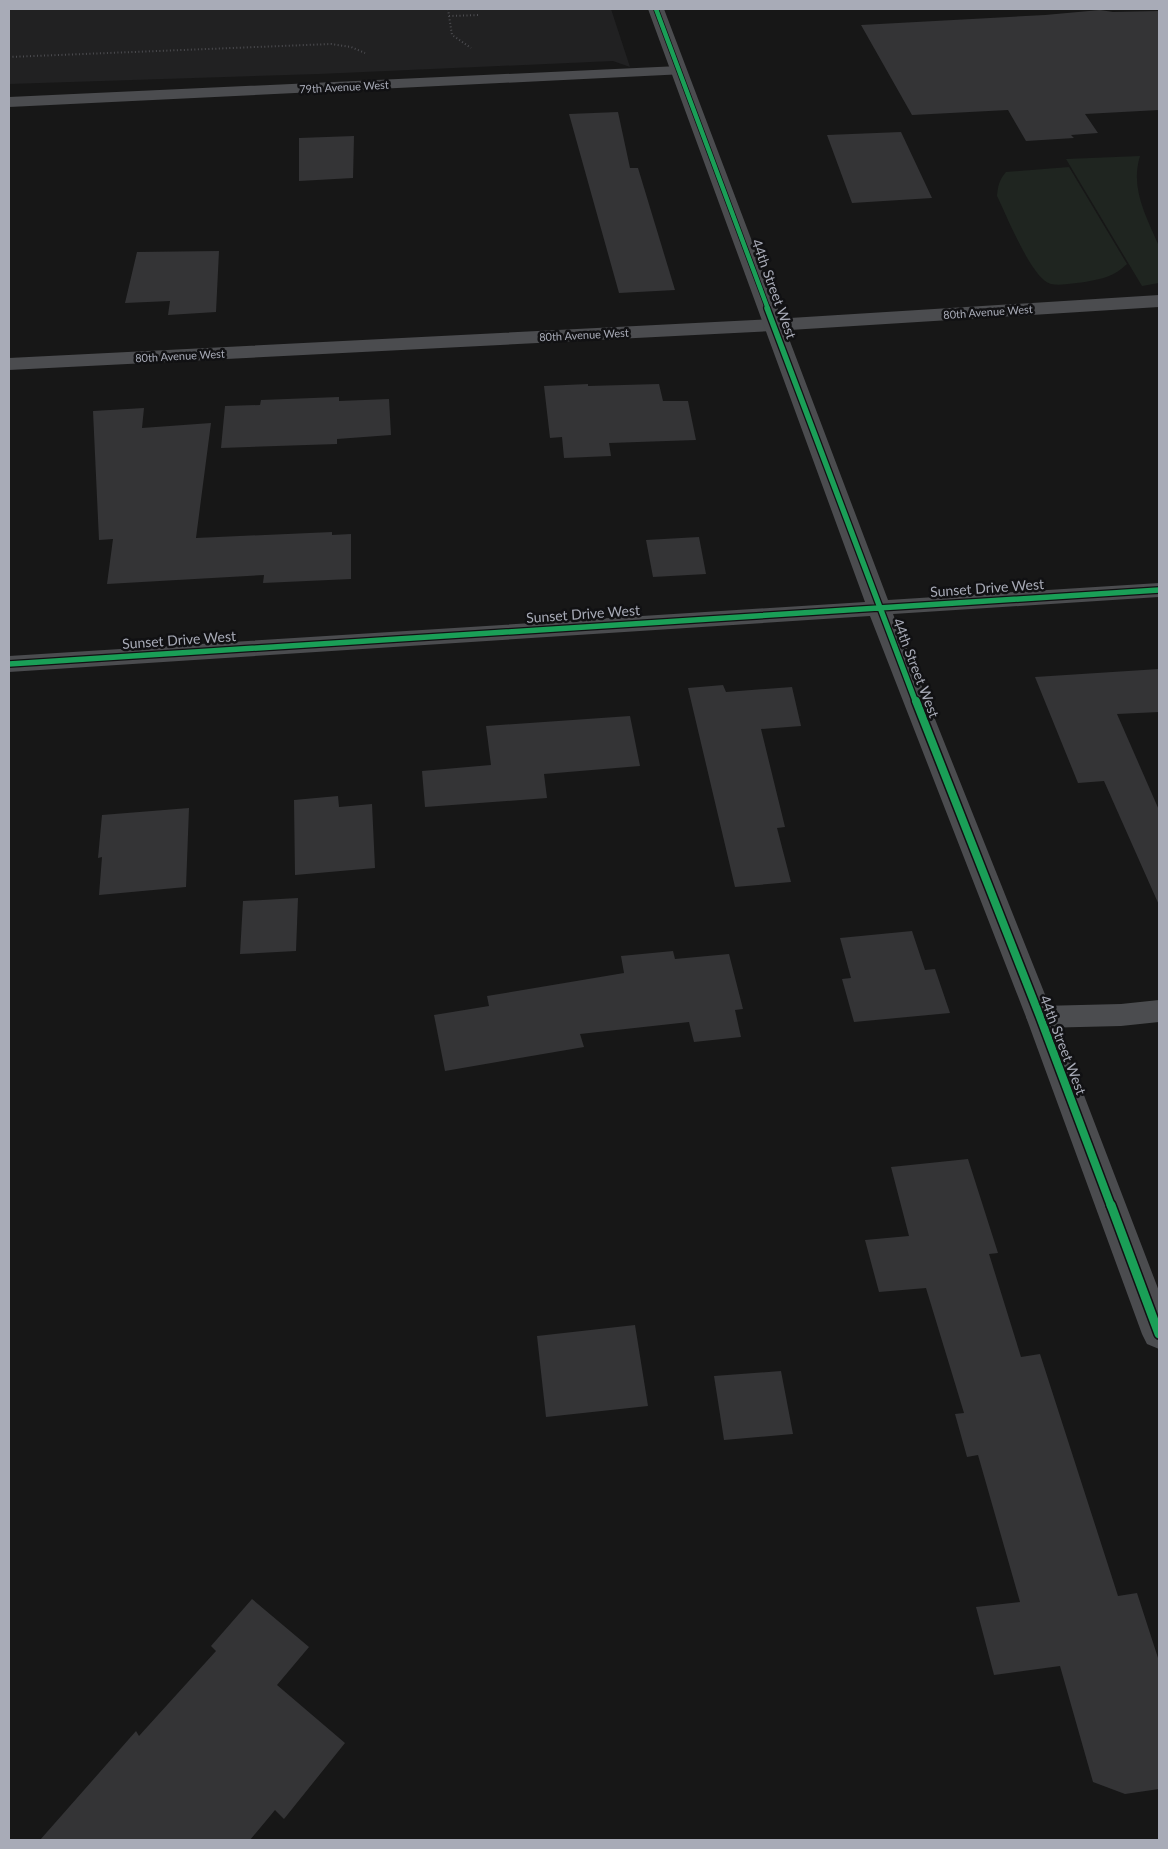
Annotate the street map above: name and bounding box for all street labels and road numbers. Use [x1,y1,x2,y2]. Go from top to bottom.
street label: 79th Avenue West [299,78,389,95]
street label: 44th Street West [749,237,800,341]
street label: 80th Avenue West [943,302,1033,321]
street label: 80th Avenue West [539,326,629,343]
street label: 80th Avenue West [135,347,225,364]
street label: Sunset Drive West [929,575,1044,600]
street label: Sunset Drive West [525,601,640,626]
street label: 44th Street West [890,616,943,720]
street label: Sunset Drive West [121,627,236,652]
street label: 44th Street West [1037,993,1090,1097]

